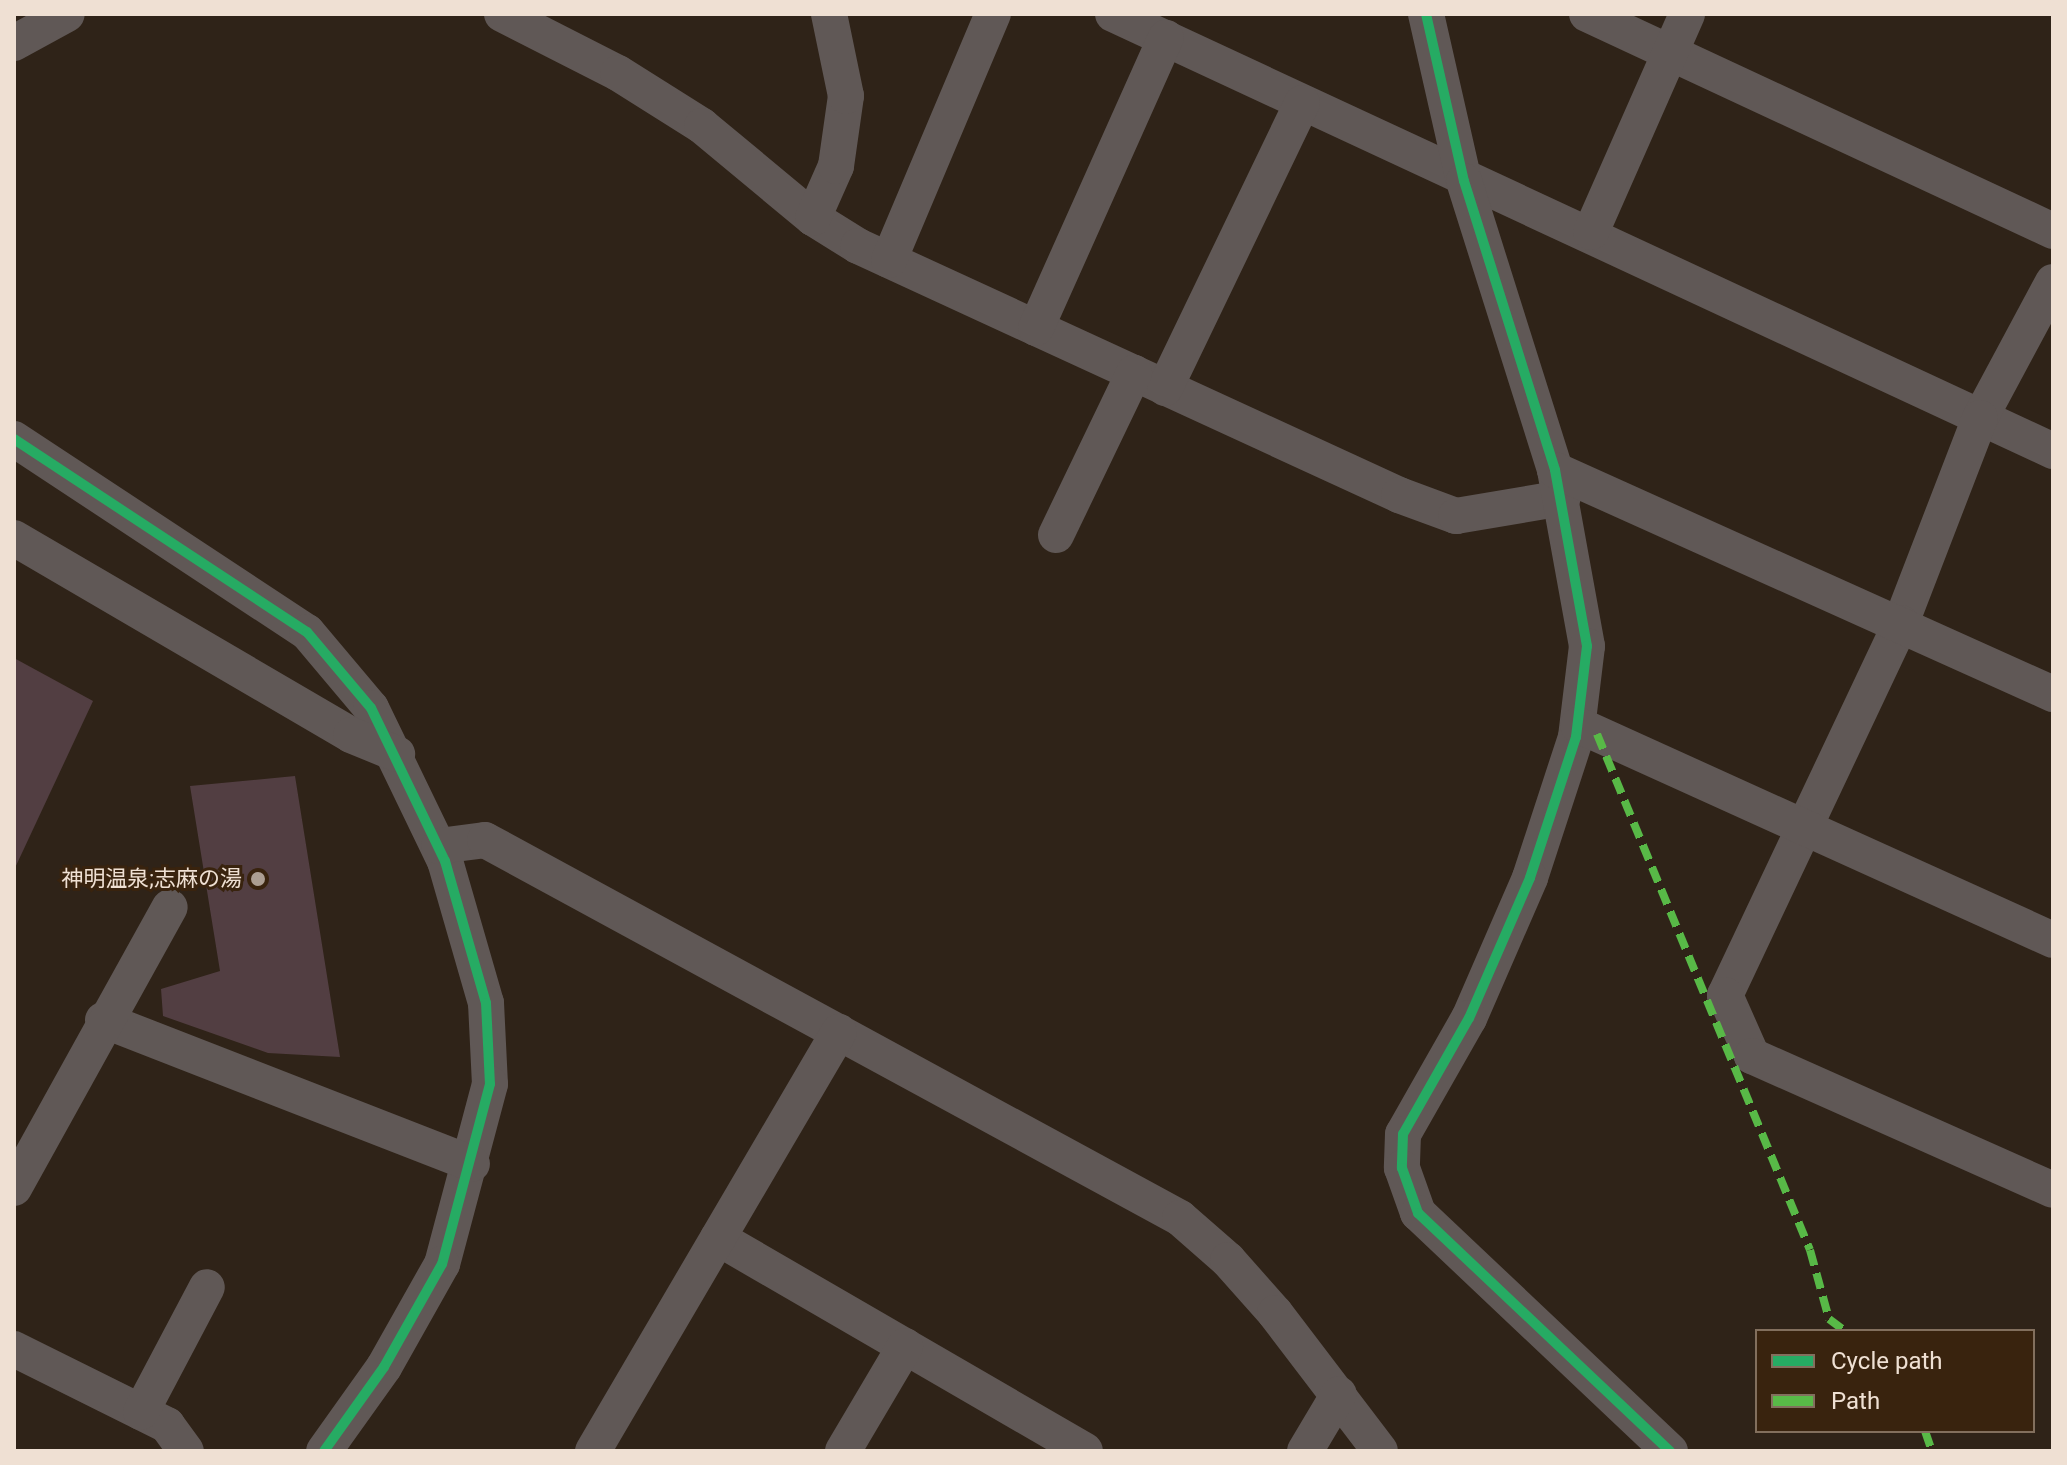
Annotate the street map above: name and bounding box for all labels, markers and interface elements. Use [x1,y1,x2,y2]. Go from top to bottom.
place label: 神明温泉;志麻の湯 [61,866,242,892]
marker: 神明温泉;志麻の湯 [249,870,267,888]
legend [1755,1329,2035,1433]
text: Cycle path [1831,1347,1943,1375]
text: Path [1831,1387,1880,1415]

